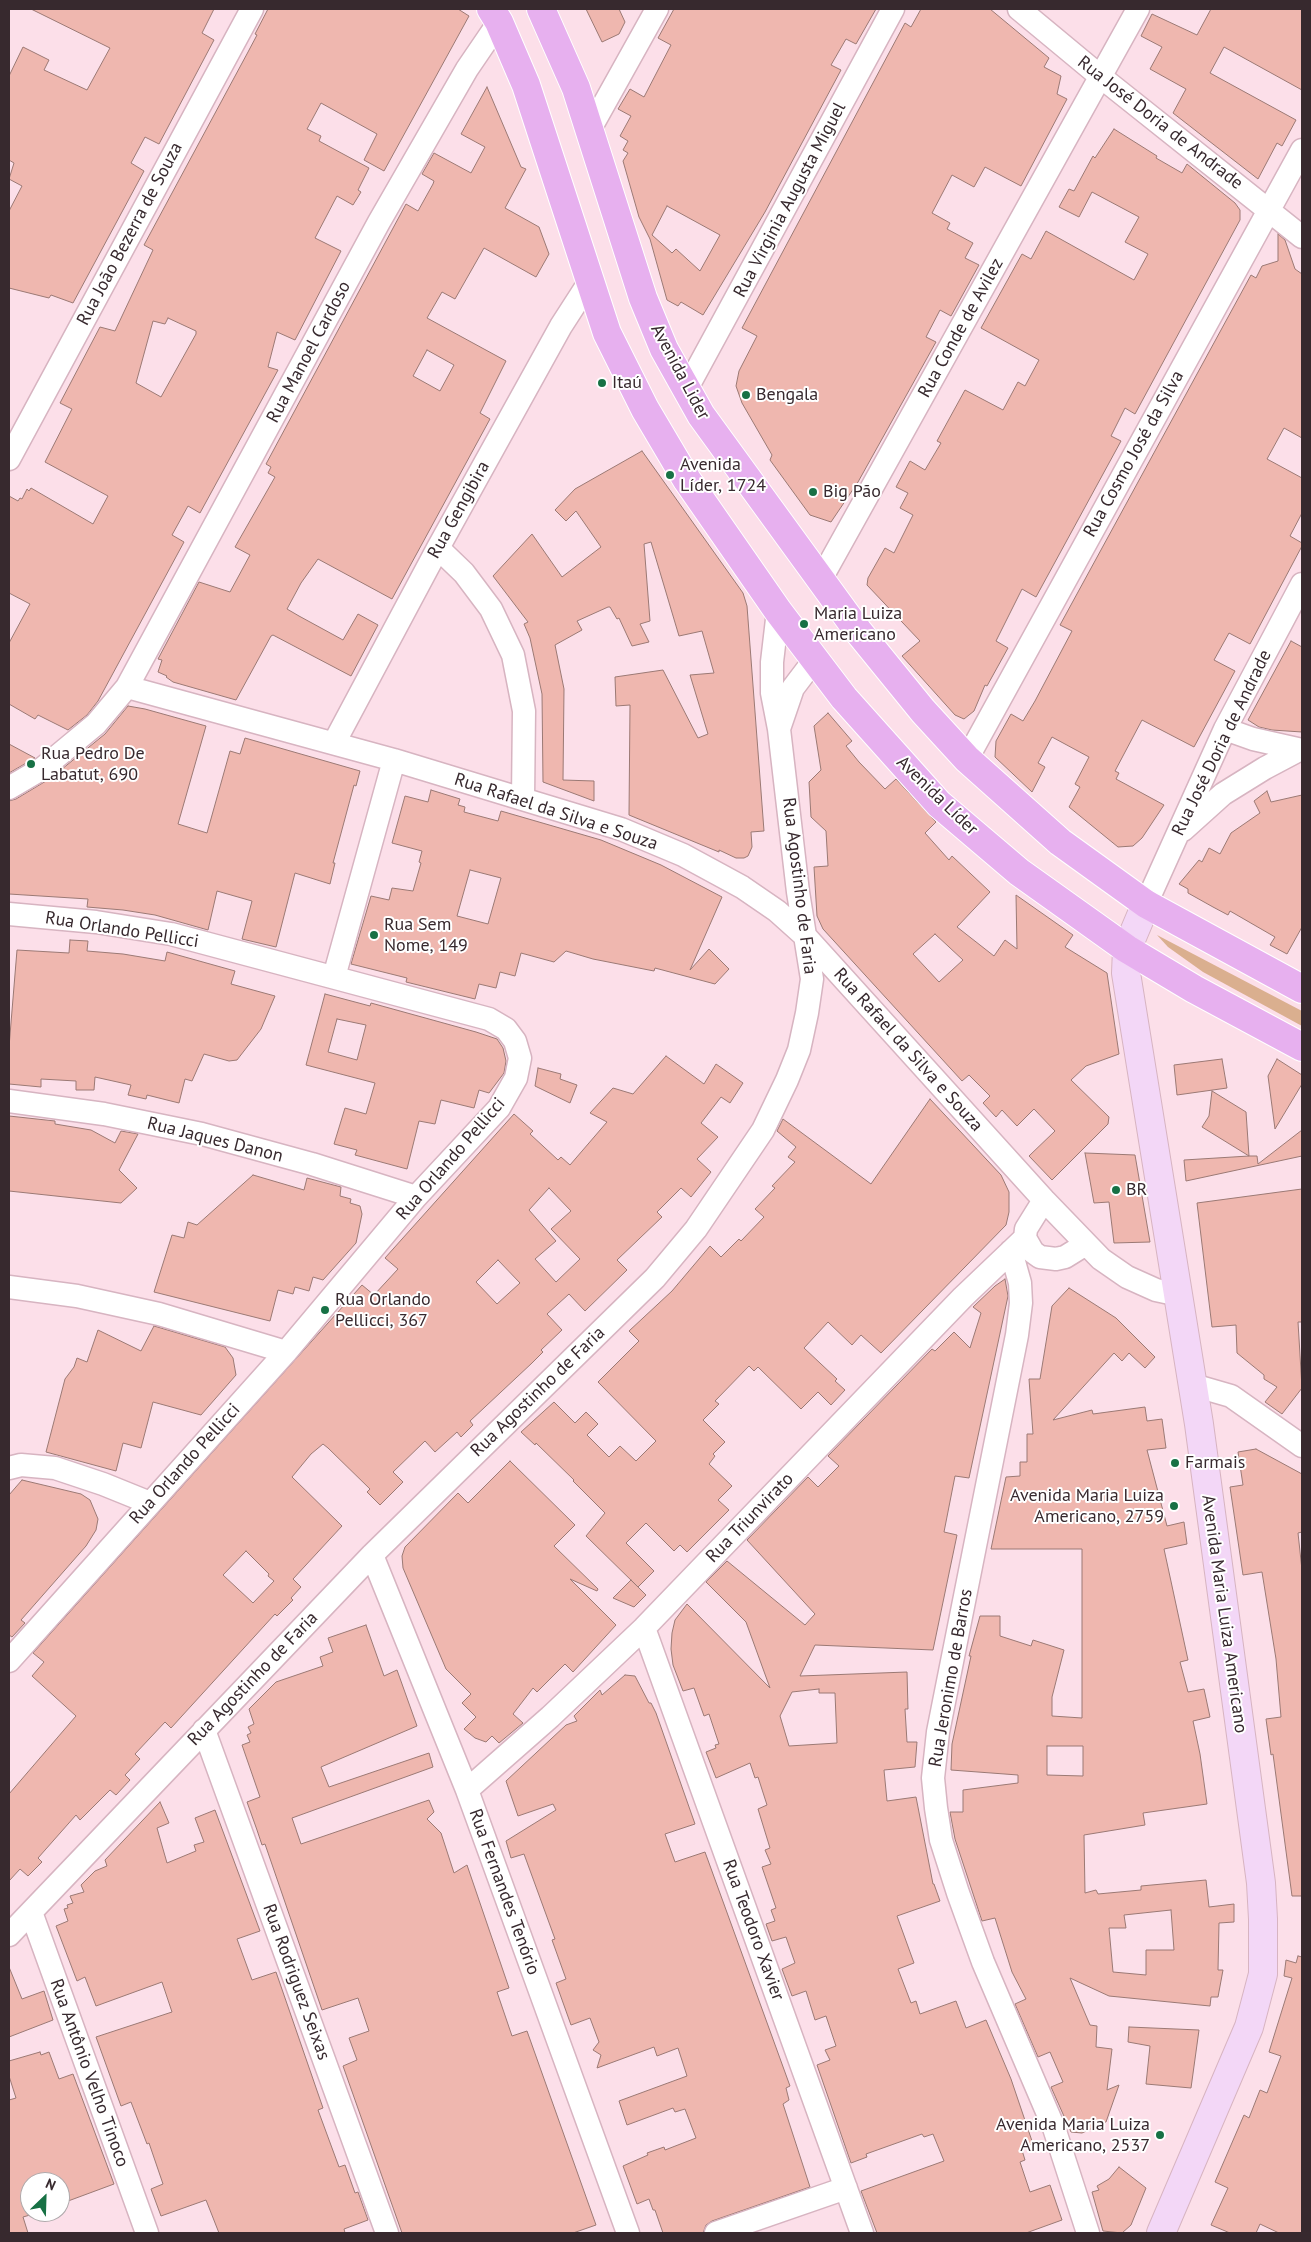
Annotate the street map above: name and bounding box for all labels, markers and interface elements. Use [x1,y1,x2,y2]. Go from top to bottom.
street label: Rua José Doria de Andrade [1073,52,1247,194]
street label: Rua Virginia Augusta Miguel [729,99,851,301]
street label: Rua João Bezerra de Souza [73,139,187,329]
street label: Rua Conde de Avilez [914,255,1008,401]
street label: Rua Manoel Cardoso [263,277,355,427]
street label: Avenida Lider [646,321,714,423]
street label: Rua Cosmo José da Silva [1079,367,1189,541]
place label: Itaú [612,372,642,394]
marker: Itaú [596,377,608,389]
place label: Bengala [756,384,818,406]
marker: Bengala [740,389,752,401]
place label: Avenida Líder, 1724 [680,454,766,496]
street label: Rua Gengibira [423,458,495,562]
marker: Avenida Líder, 1724 [664,469,676,481]
place label: Big Pão [823,481,881,503]
marker: Big Pão [807,486,819,498]
place label: Maria Luiza Americano [814,603,902,646]
marker: Maria Luiza Americano [798,618,810,630]
street label: Rua José Doria de Andrade [1168,647,1276,839]
place label: Rua Pedro De Labatut, 690 [41,743,145,786]
street label: Avenida Líder [892,752,982,840]
marker: Rua Pedro De Labatut, 690 [25,758,37,770]
street label: Rua Rafael da Silva e Souza [452,769,660,855]
street label: Rua Agostinho de Faria [777,796,821,976]
street label: Rua Orlando Pellicci [44,907,200,953]
place label: Rua Sem Nome, 149 [384,914,468,956]
marker: Rua Sem Nome, 149 [368,929,380,941]
street label: Rua Rafael da Silva e Souza [829,964,987,1136]
street label: Rua Orlando Pellicci [392,1093,510,1225]
street label: Rua Jaques Danon [145,1113,285,1167]
place label: BR [1126,1179,1147,1201]
marker: BR [1110,1184,1122,1196]
place label: Rua Orlando Pellicci, 367 [335,1289,431,1332]
marker: Rua Orlando Pellicci, 367 [319,1304,331,1316]
street label: Rua Agostinho de Faria [466,1322,610,1462]
street label: Rua Orlando Pellicci [125,1399,245,1529]
place label: Farmais [1185,1452,1245,1474]
marker: Farmais [1169,1457,1181,1469]
street label: Rua Triunvirato [702,1469,798,1567]
place label: Avenida Maria Luiza Americano, 2759 [1010,1485,1164,1528]
street label: Avenida Maria Luiza Americano [1197,1493,1251,1735]
marker: Avenida Maria Luiza Americano, 2759 [1168,1500,1180,1512]
street label: Rua Jeronimo de Barros [925,1587,977,1769]
street label: Rua Agostinho de Faria [183,1607,323,1751]
street label: Rua Fernandes Tenório [464,1806,544,1978]
street label: Rua Teodoro Xavier [717,1857,789,2003]
street label: Rua Rodriguez Seixas [258,1901,334,2063]
street label: Rua Antônio Velho Tinoco [45,1976,133,2170]
place label: Avenida Maria Luiza Americano, 2537 [996,2114,1150,2156]
marker: Avenida Maria Luiza Americano, 2537 [1154,2129,1166,2141]
north arrow [20,2172,70,2222]
text: N [43,2174,59,2194]

